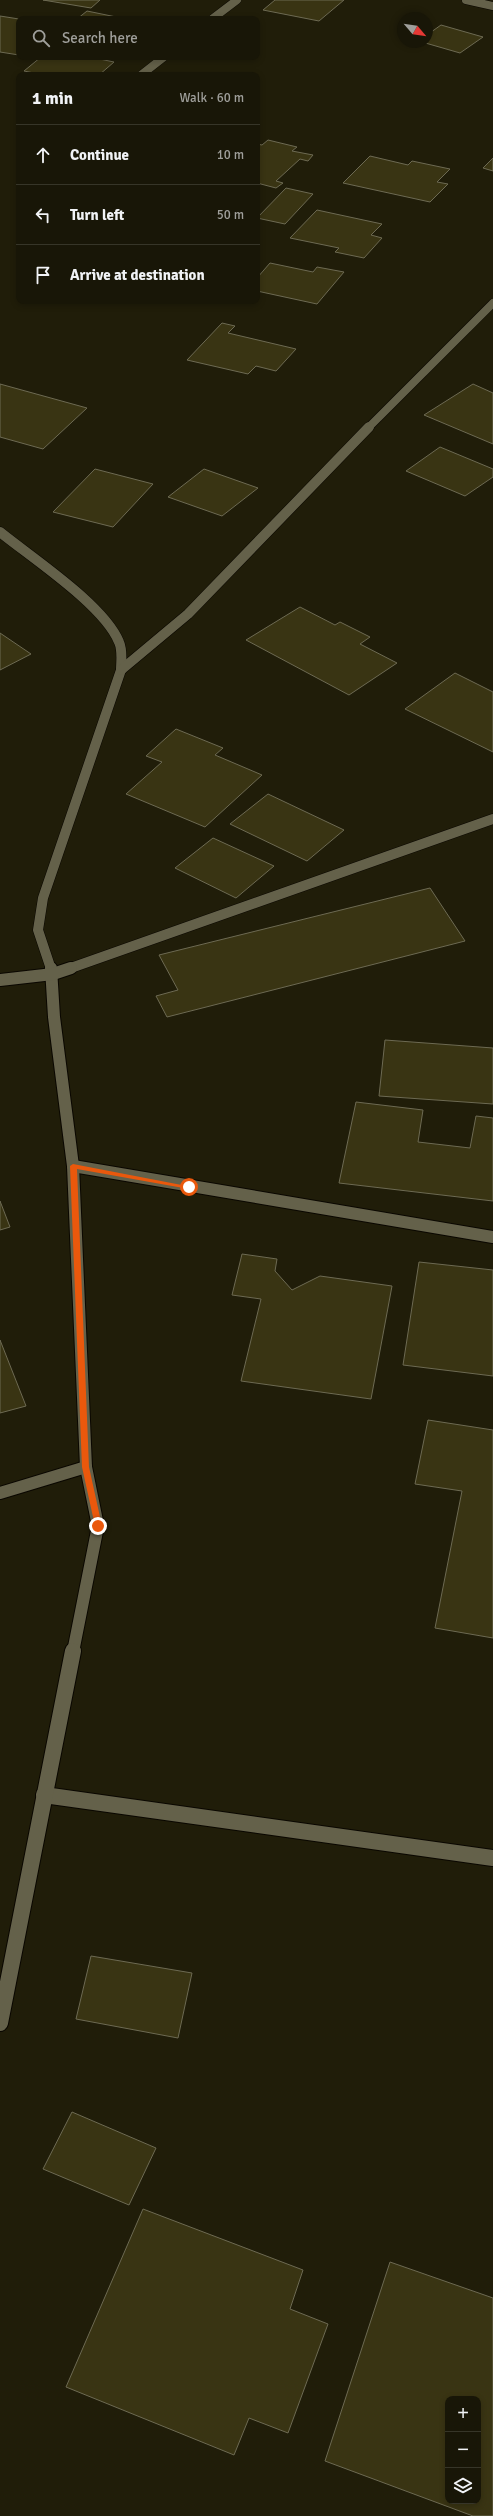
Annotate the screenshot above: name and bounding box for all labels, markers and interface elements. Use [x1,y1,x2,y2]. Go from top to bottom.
north arrow [397,12,433,48]
search box [16,16,260,60]
icon: search [30,27,52,49]
text: Search here [62,29,138,47]
text: 1 min [32,88,73,109]
text: Walk · 60 m [180,90,244,106]
icon: ahead [32,144,54,166]
text: Continue [70,146,129,164]
text: 10 m [217,147,244,163]
icon: left [32,204,54,226]
text: Turn left [70,206,124,224]
text: 50 m [217,207,244,223]
icon: arrive [32,264,54,286]
text: Arrive at destination [70,266,205,284]
route start [180,1178,198,1196]
route end [89,1517,107,1535]
map controls [445,2396,481,2504]
button: + [445,2396,481,2432]
button: − [445,2432,481,2468]
button: layers [445,2468,481,2504]

